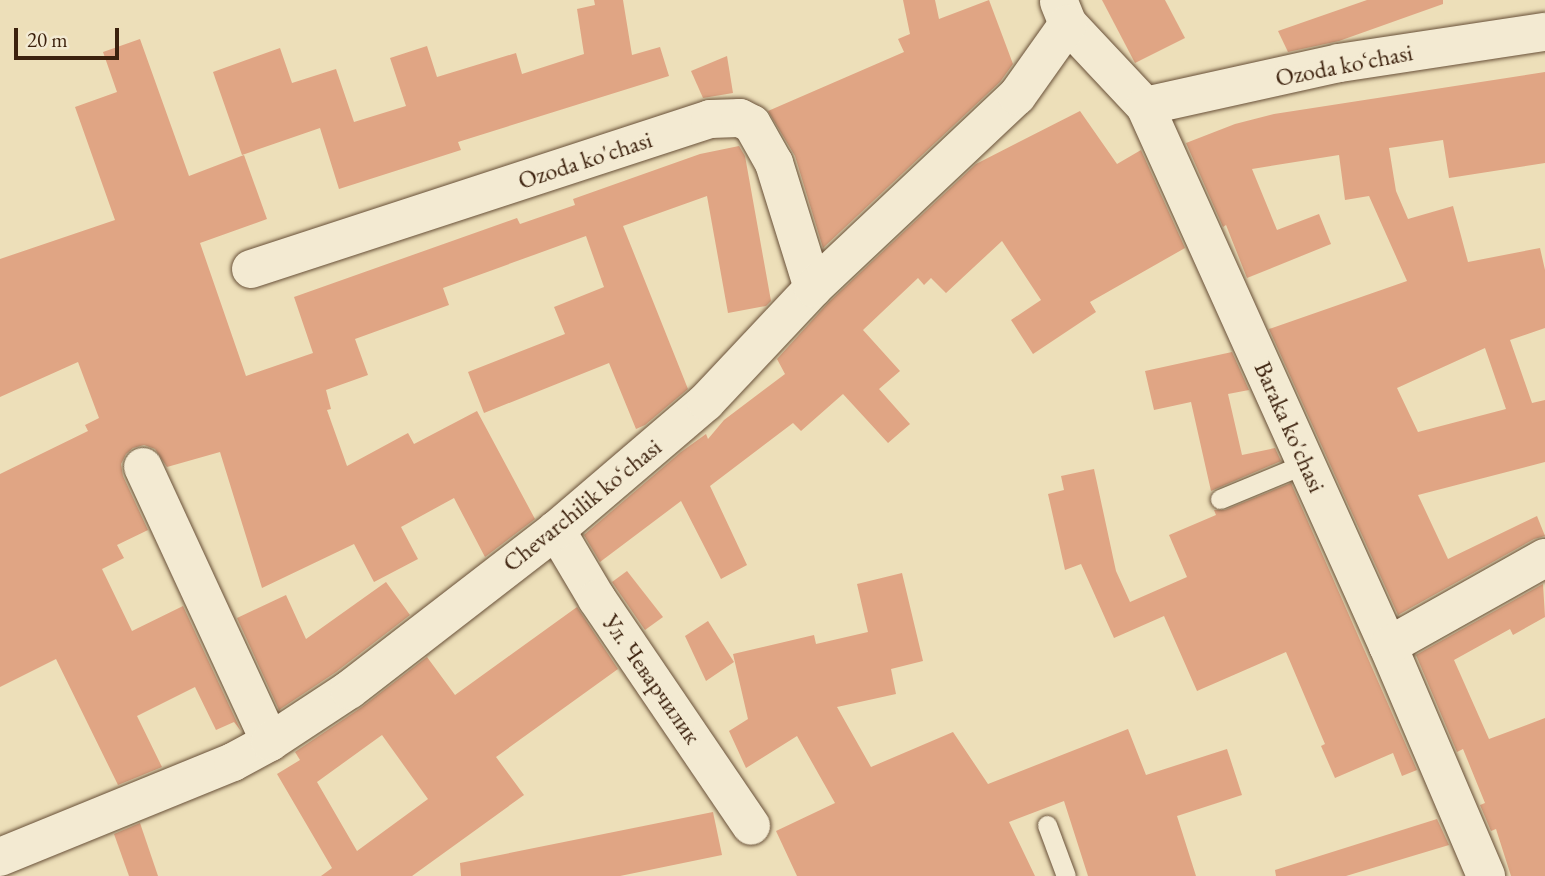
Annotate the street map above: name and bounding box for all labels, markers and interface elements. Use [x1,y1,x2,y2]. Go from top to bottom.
scale bar [18,14,122,58]
text: 20 m [27,26,68,53]
street label: Ozoda koʻchasi [1273,38,1415,92]
street label: Ozoda ko'chasi [514,125,656,195]
street label: Baraka ko'chasi [1248,357,1332,497]
street label: Chevarchilik koʻchasi [497,432,667,578]
street label: Ул. Чеварчилик [597,609,707,749]

